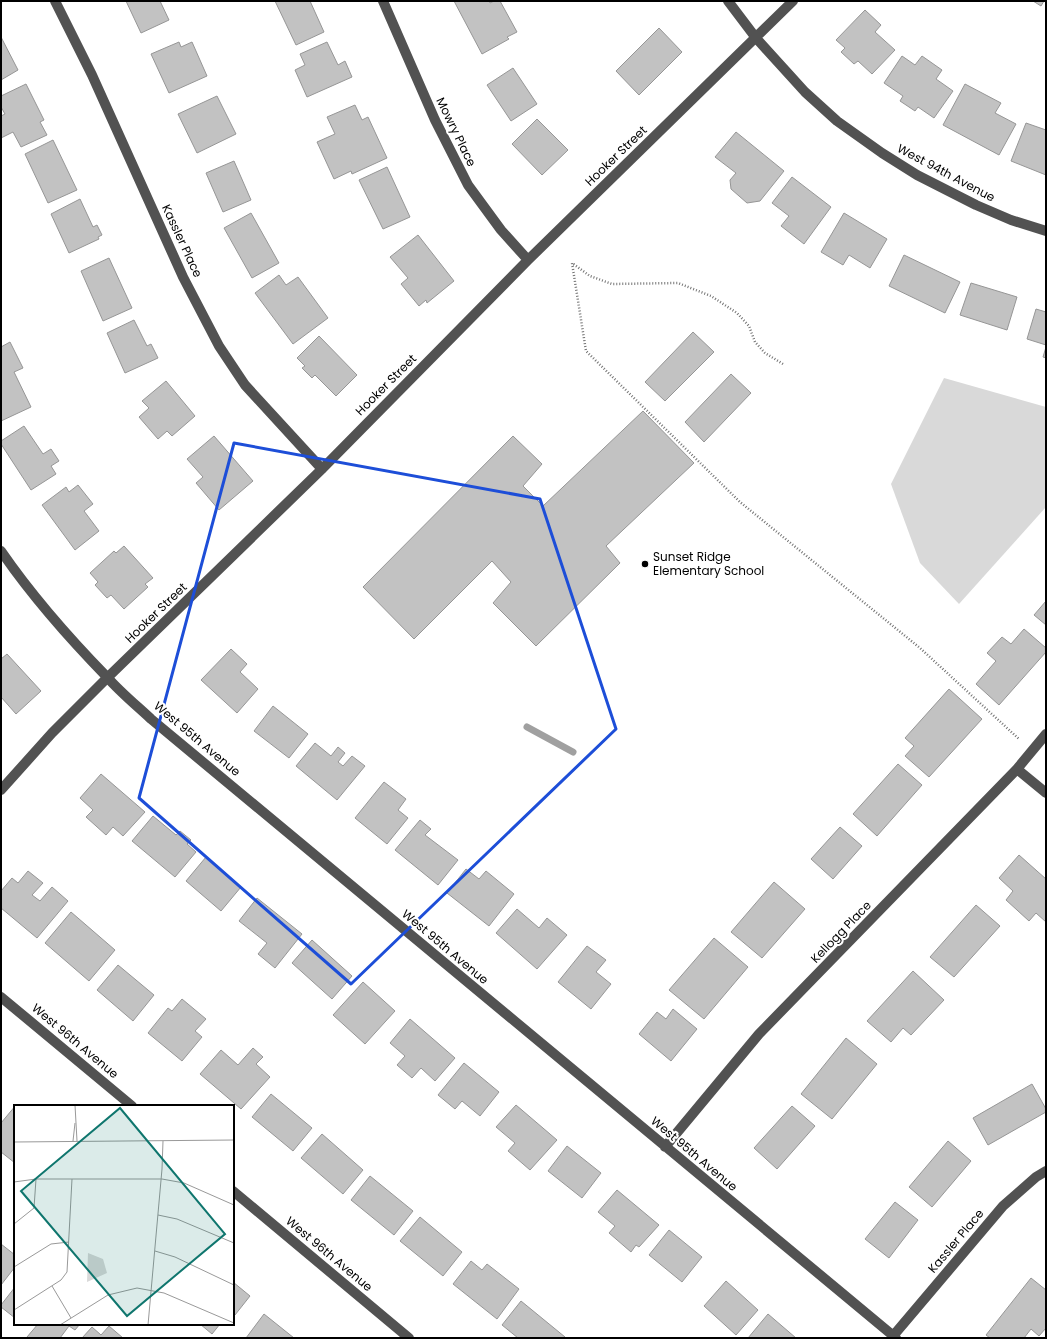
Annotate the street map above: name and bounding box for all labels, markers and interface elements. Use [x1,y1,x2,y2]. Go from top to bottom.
street label: Mowry Place [432,94,481,169]
street label: Hooker Street [581,122,650,190]
street label: West 94th Avenue [894,140,998,206]
street label: Kassler Place [158,202,207,280]
street label: Hooker Street [351,350,420,419]
place label: Sunset Ridge Elementary School [653,548,764,579]
marker: Sunset Ridge Elementary School [640,559,650,569]
street label: Hooker Street [121,579,190,647]
street label: West 95th Avenue [150,697,244,780]
street label: Kellogg Place [807,897,875,966]
street label: West 95th Avenue [398,905,492,988]
street label: West 96th Avenue [28,999,122,1082]
inset map [14,1105,234,1325]
street label: West 95th Avenue [647,1112,741,1195]
street label: Kassler Place [924,1205,987,1276]
street label: West 96th Avenue [282,1212,376,1295]

